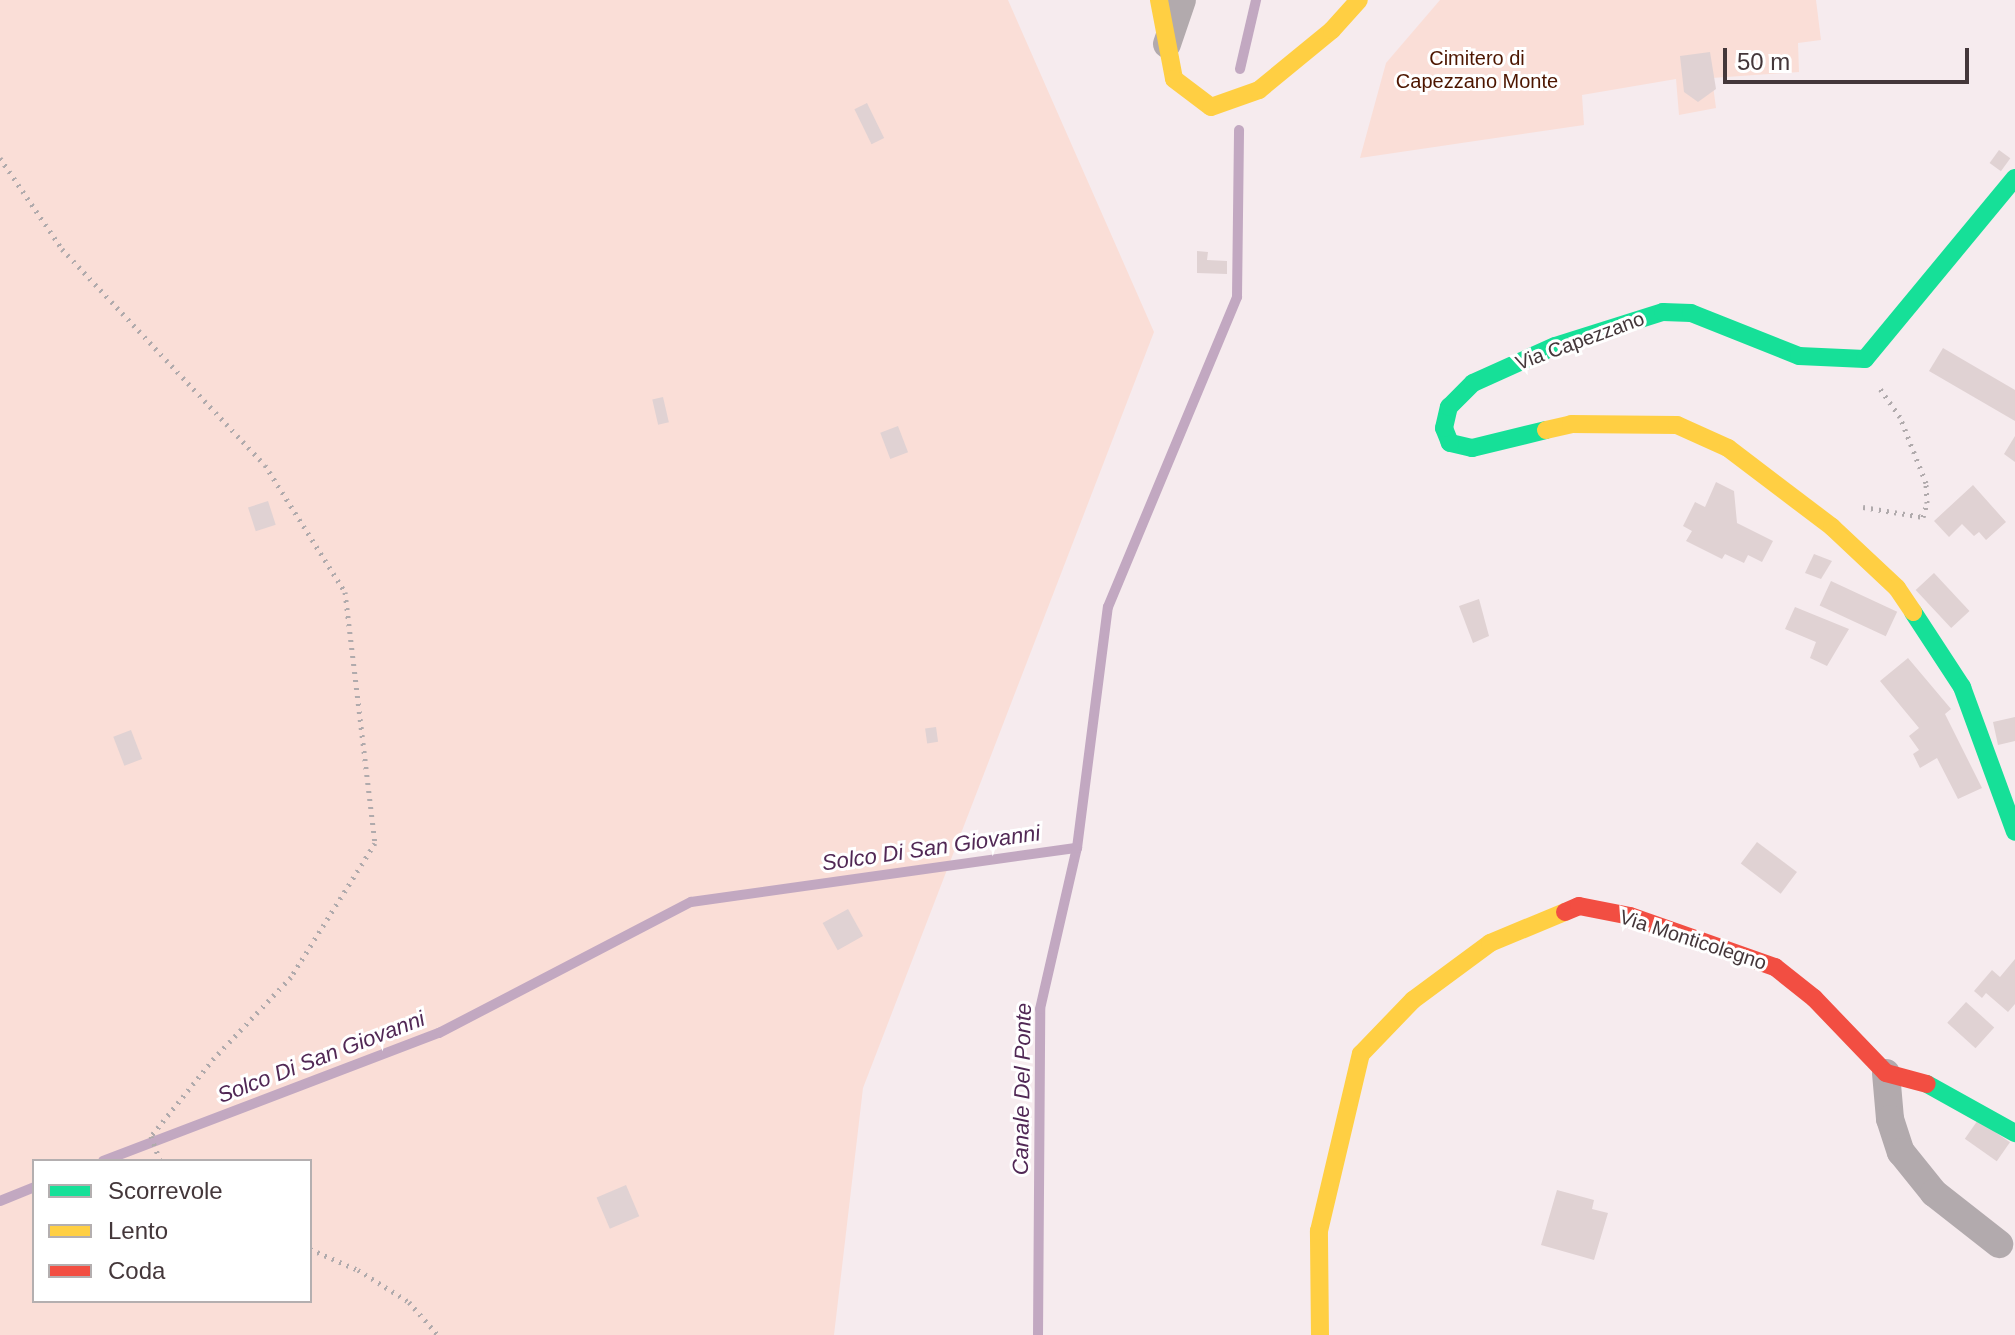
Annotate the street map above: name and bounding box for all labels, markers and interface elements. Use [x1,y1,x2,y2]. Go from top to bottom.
scale bar [1727,32,1973,82]
park label: Cimitero di Capezzano Monte [1396,46,1558,93]
text: 50 m [1737,48,1790,75]
street label: Via Capezzano [1512,307,1648,375]
water label: Solco Di San Giovanni [820,820,1042,876]
street label: Via Monticolegno [1617,905,1769,975]
water label: Canale Del Ponte [1007,1003,1037,1175]
water label: Solco Di San Giovanni [214,1005,428,1109]
legend [32,1159,312,1303]
text: Scorrevole [108,1177,223,1204]
text: Lento [108,1217,168,1244]
text: Coda [108,1257,165,1284]

